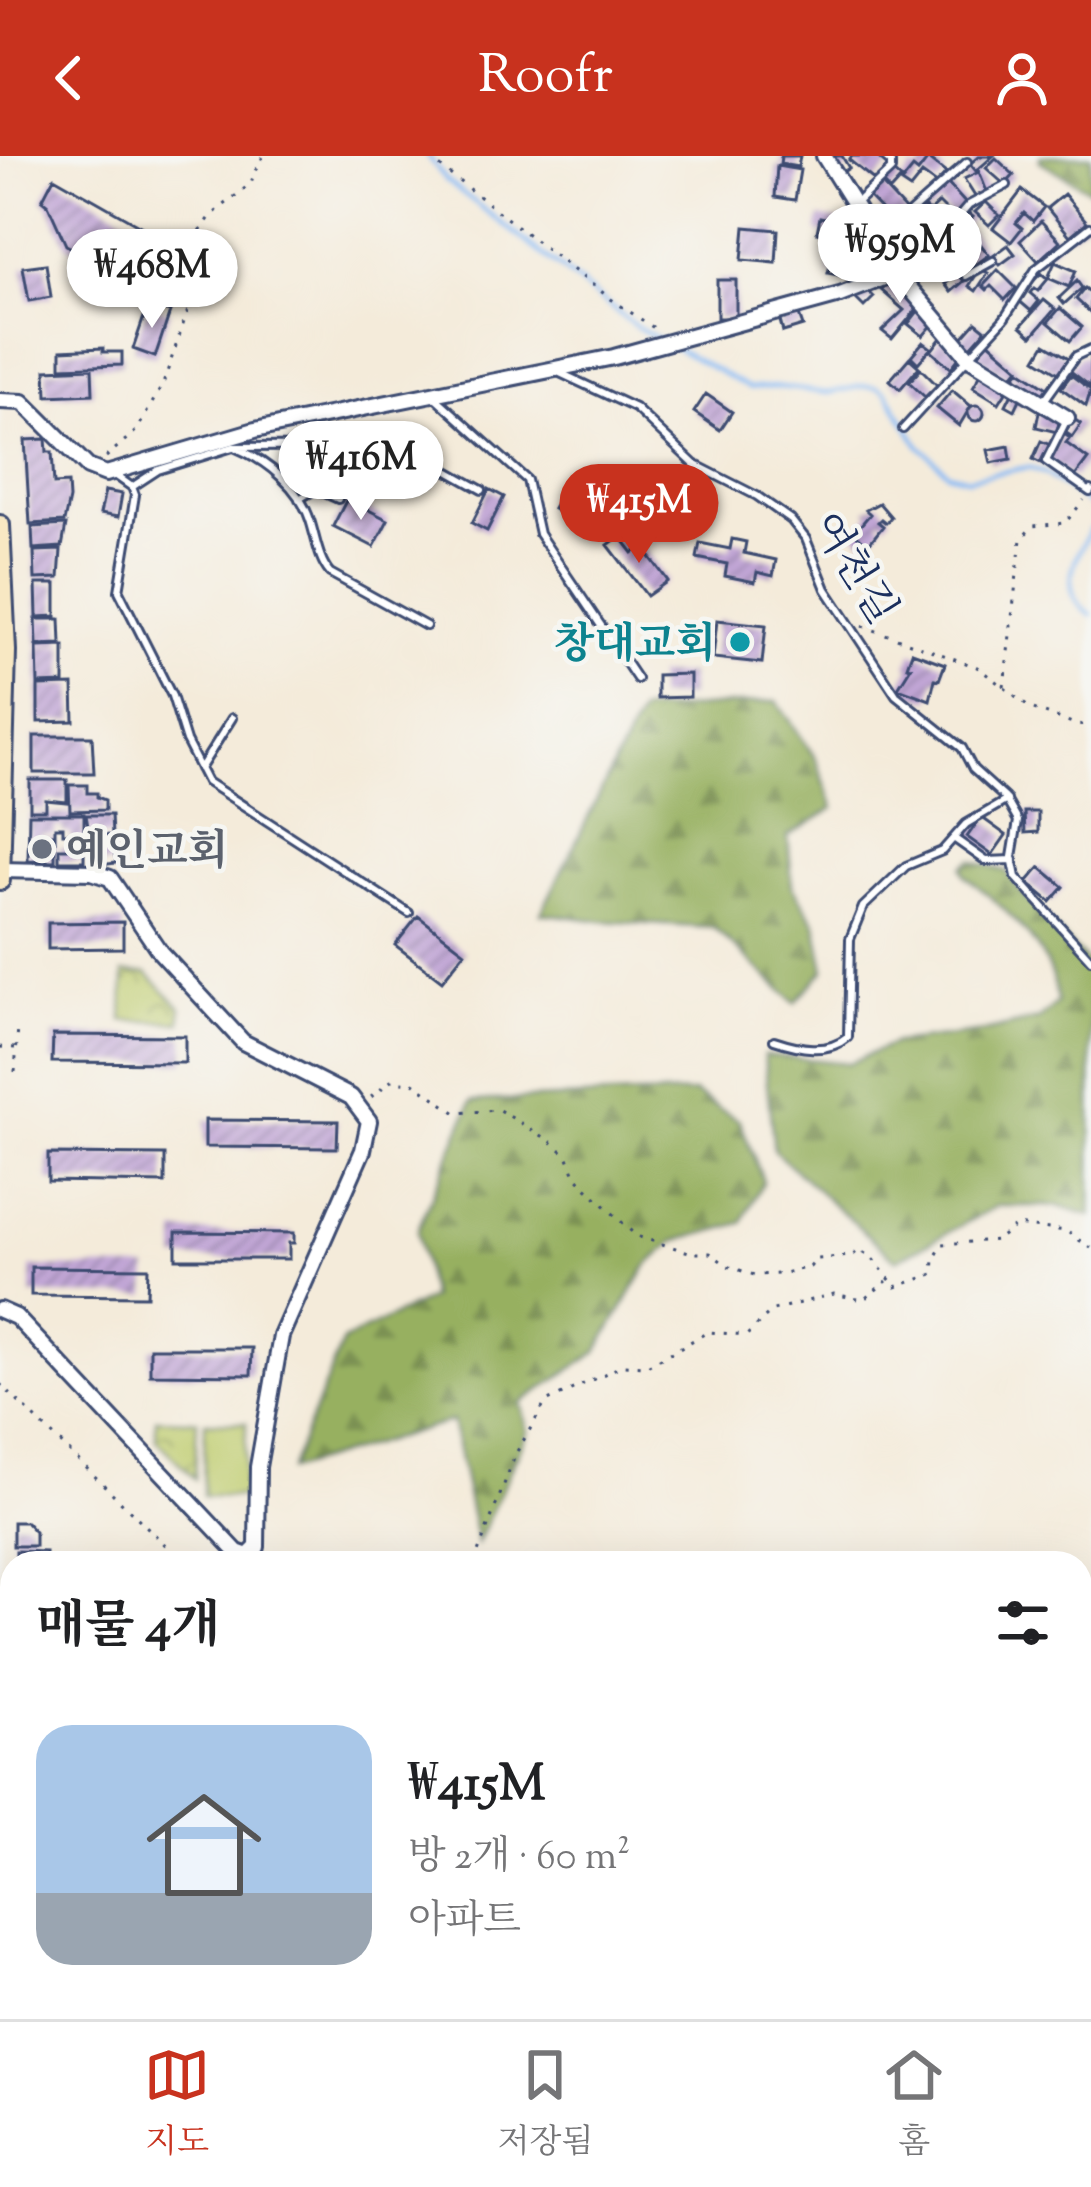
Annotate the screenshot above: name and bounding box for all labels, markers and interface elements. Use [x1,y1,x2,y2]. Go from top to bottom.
text: Roofr [478,39,613,117]
icon: back [36,45,102,111]
icon: person [989,45,1055,111]
pin: ₩959M [816,204,984,306]
text: ₩959M [845,215,955,271]
pin: ₩468M [68,229,236,331]
text: ₩468M [94,240,210,296]
pin: ₩416M [277,421,445,523]
text: ₩416M [305,432,417,488]
pin: ₩415M [555,464,723,566]
text: ₩415M [586,475,692,531]
street label: 여천길 [794,502,909,637]
place label: 창대교회 [554,617,716,677]
marker: 창대교회 [727,629,753,655]
place label: 예인교회 [66,824,228,884]
marker: 예인교회 [29,836,55,862]
icon: filters [990,1590,1056,1656]
text: 매물 4개 [36,1592,220,1665]
text: ₩415M [408,1750,545,1823]
icon: home [132,1773,276,1917]
text: 방 2개 · 60 m² [408,1831,630,1887]
text: 아파트 [408,1895,521,1951]
tab: 지도 [144,2042,210,2168]
tab: 저장됨 [498,2042,593,2168]
tab: 홈 [881,2042,947,2168]

